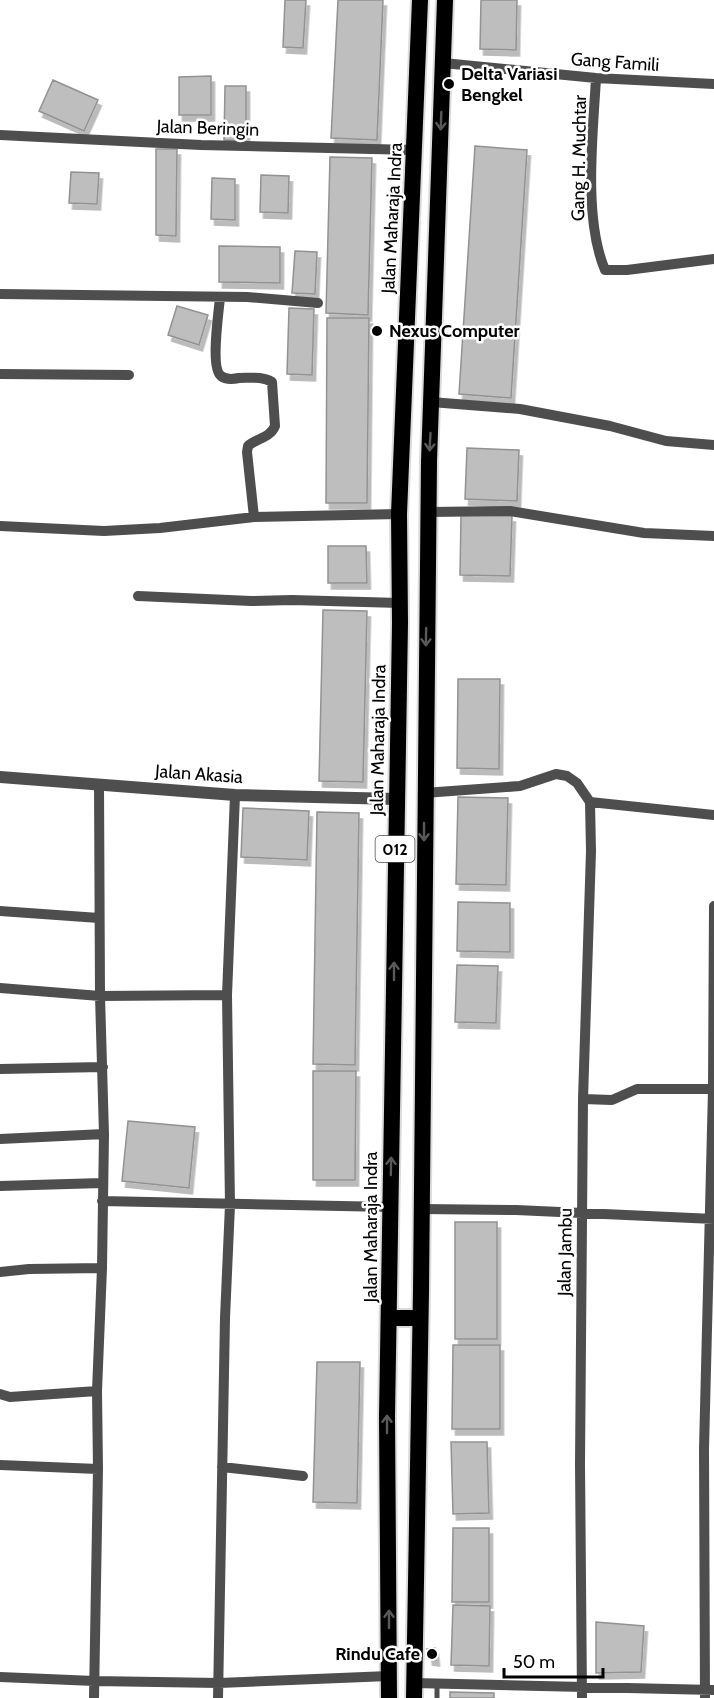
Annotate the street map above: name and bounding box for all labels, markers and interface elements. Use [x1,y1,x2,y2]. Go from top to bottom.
street label: Gang Famili [570,48,660,76]
place label: Delta Variasi Bengkel [461,63,558,106]
marker: Delta Variasi Bengkel [442,77,456,91]
street label: Gang H. Muchtar [567,94,591,221]
one-way arrow [435,111,446,131]
street label: Jalan Beringin [155,115,260,141]
street label: Jalan Maharaja Indra [377,142,407,295]
place label: Nexus Computer [389,320,519,342]
marker: Nexus Computer [370,324,384,338]
one-way arrow [424,432,435,452]
one-way arrow [421,627,432,647]
street label: Jalan Maharaja Indra [366,664,390,817]
street label: Jalan Akasia [154,760,244,788]
one-way arrow [418,822,430,842]
road number: 012 [376,836,414,862]
one-way arrow [388,961,400,981]
street label: Jalan Maharaja Indra [360,1151,382,1304]
one-way arrow [385,1156,397,1176]
street label: Jalan Jambu [553,1208,577,1297]
one-way arrow [381,1414,393,1434]
one-way arrow [383,1609,395,1629]
scale bar [504,1641,603,1679]
place label: Rindu Cafe [335,1643,420,1665]
marker: Rindu Cafe [425,1647,439,1661]
text: 50 m [513,1651,555,1673]

